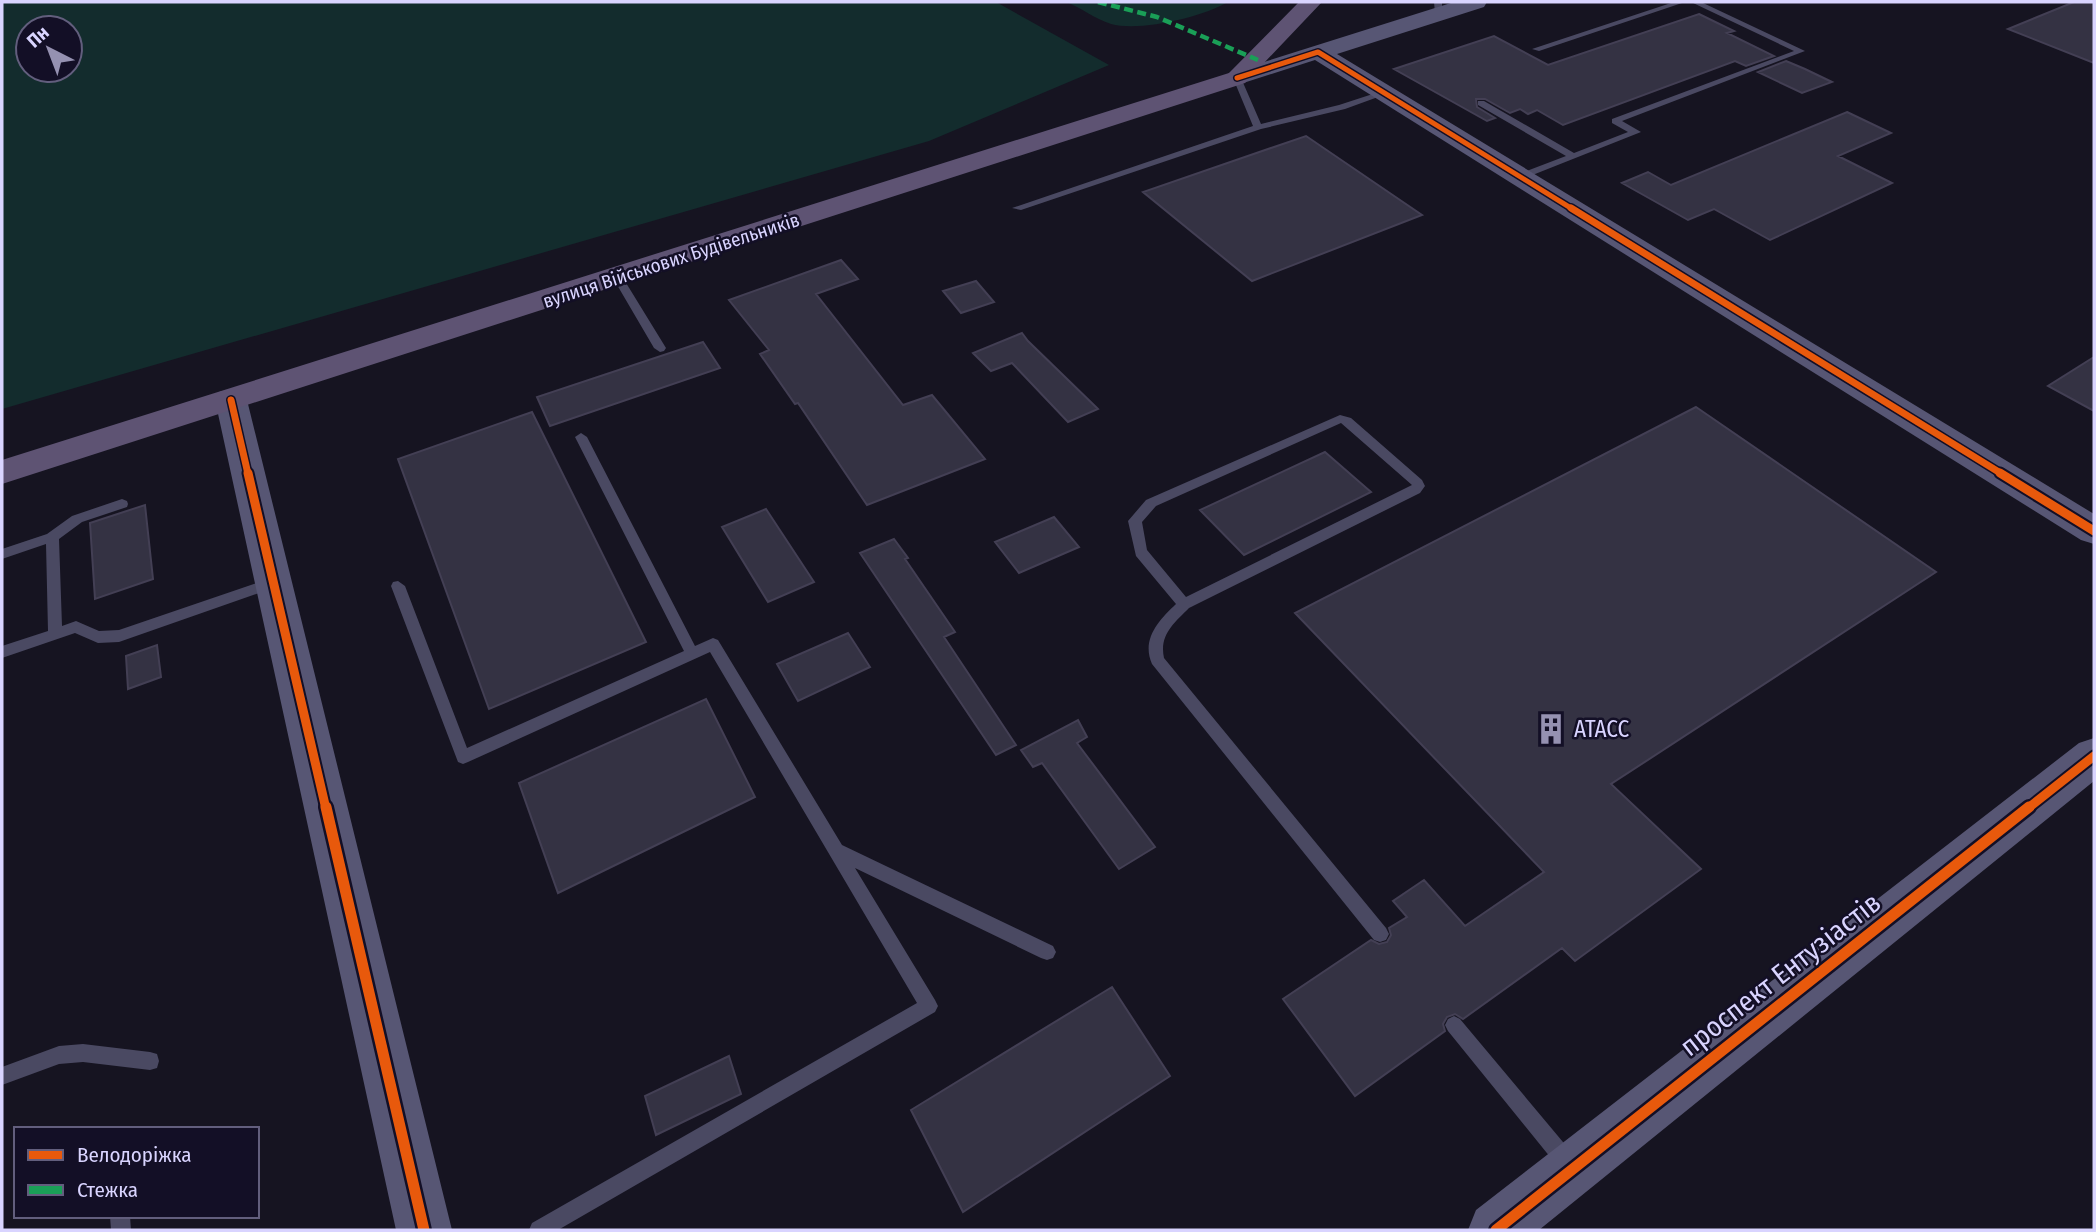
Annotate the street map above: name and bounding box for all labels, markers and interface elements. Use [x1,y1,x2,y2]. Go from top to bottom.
north arrow [14,14,84,84]
text: Пн [22,21,54,52]
street label: вулиця Військових Будівельників [540,208,802,313]
building icon: АТАСС [1534,712,1568,746]
place label: АТАСС [1574,715,1630,743]
street label: проспект Ентузіастів [1673,886,1887,1063]
legend [14,1127,259,1218]
text: Велодоріжка [77,1142,192,1168]
text: Стежка [77,1177,138,1203]

